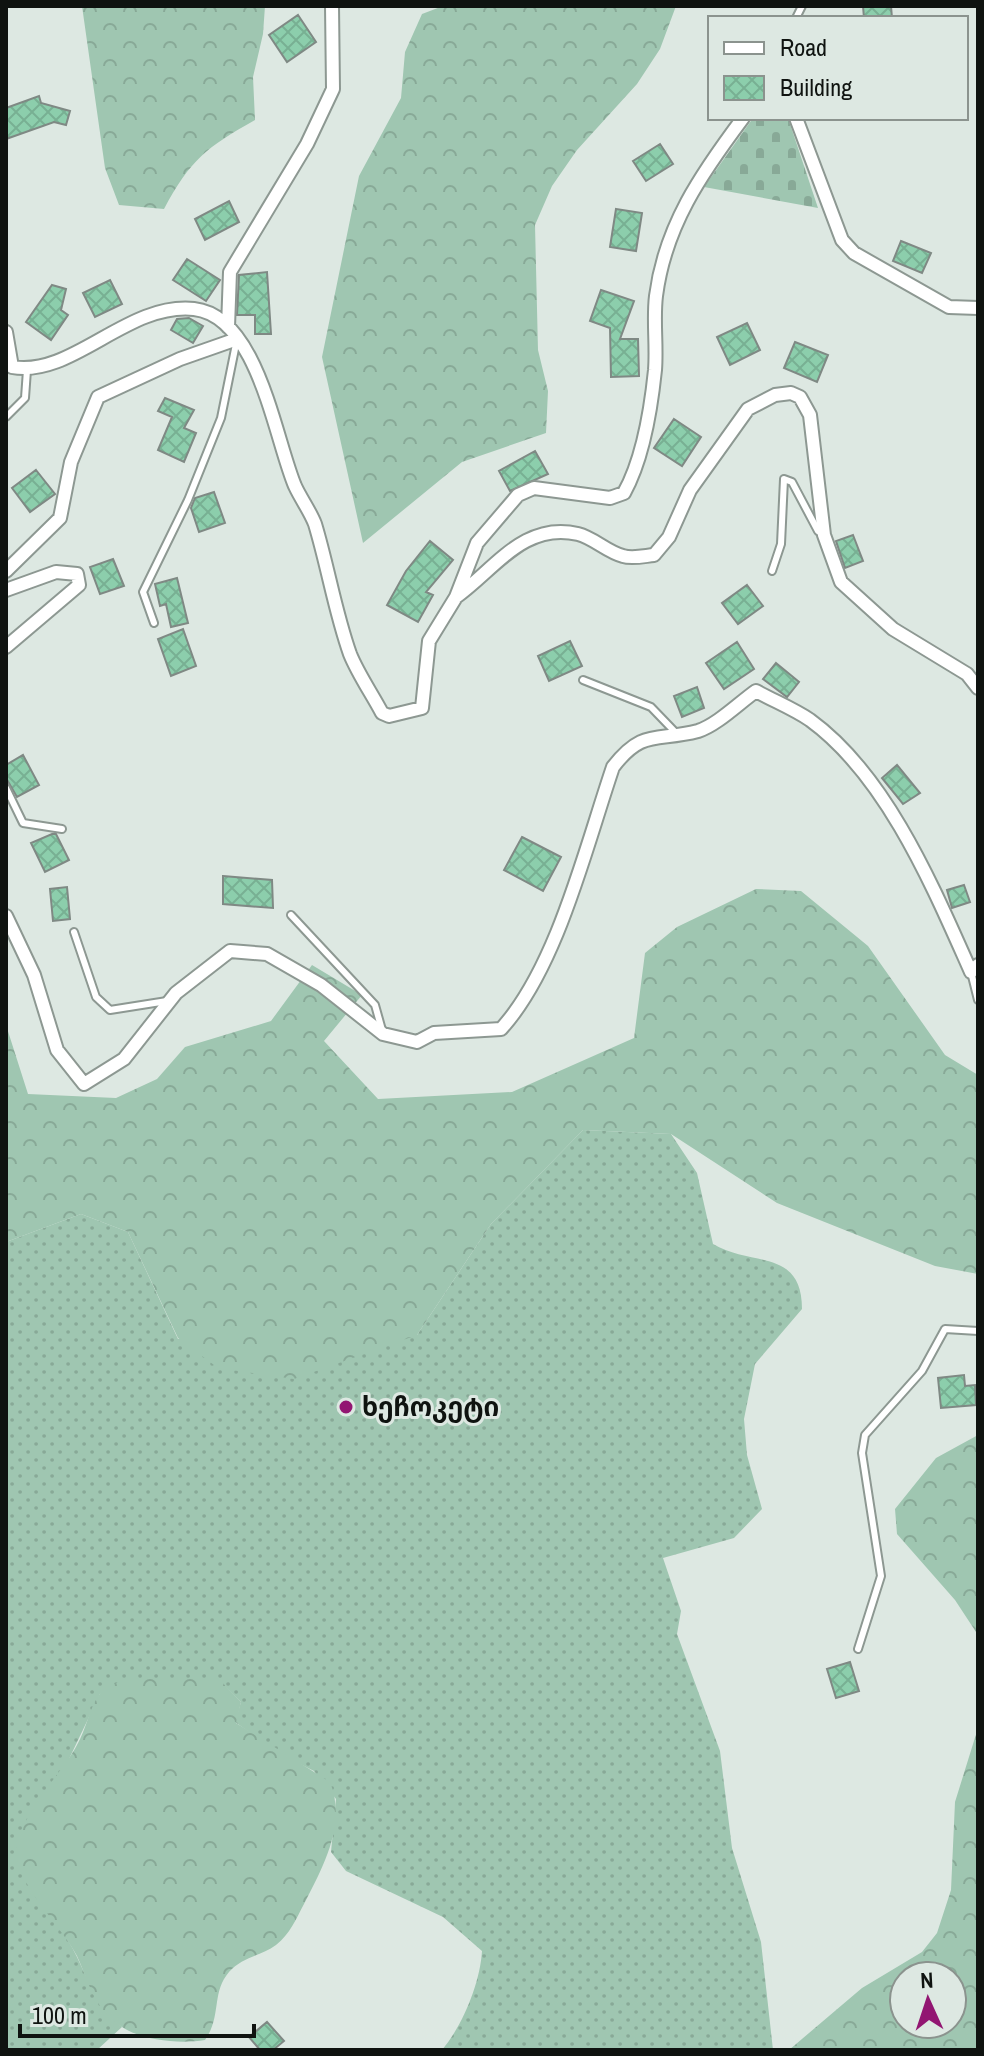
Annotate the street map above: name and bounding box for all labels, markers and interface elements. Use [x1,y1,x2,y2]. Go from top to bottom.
legend [708,16,968,120]
text: Road [780,31,827,63]
text: Building [780,71,852,103]
place label: ხეჩოკეტი [362,1389,499,1424]
marker: ხეჩოკეტი [337,1398,355,1416]
north arrow [888,1960,968,2040]
text: N [920,1965,934,1995]
scale bar [20,1988,254,2038]
text: 100 m [32,1999,87,2031]

